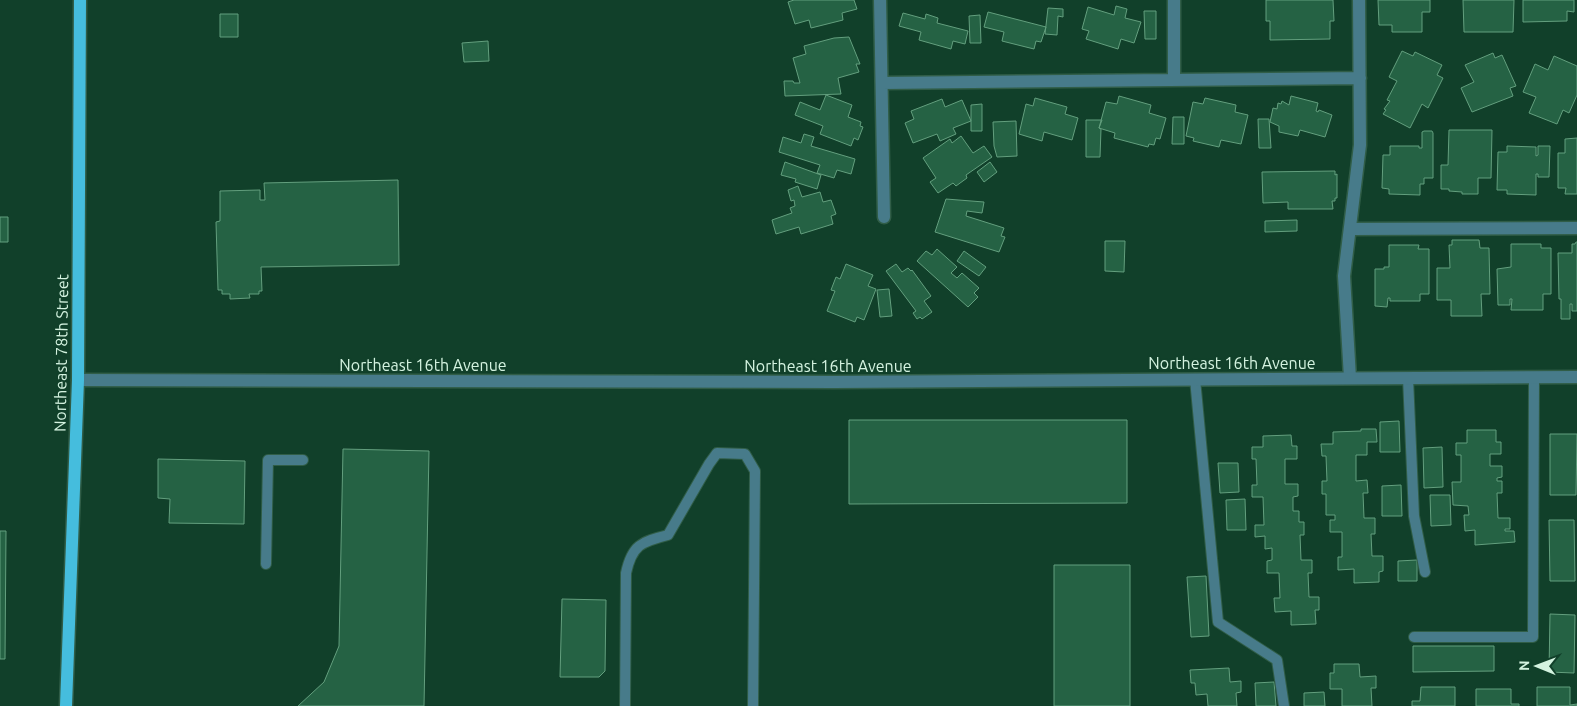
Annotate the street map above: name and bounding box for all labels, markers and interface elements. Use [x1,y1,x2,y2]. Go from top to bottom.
street label: Northeast 78th Street [51,273,71,432]
street label: Northeast 16th Avenue [1148,354,1316,372]
street label: Northeast 16th Avenue [339,356,507,374]
street label: Northeast 16th Avenue [744,357,912,375]
north arrow [1512,641,1562,691]
text: N [1516,660,1532,671]

